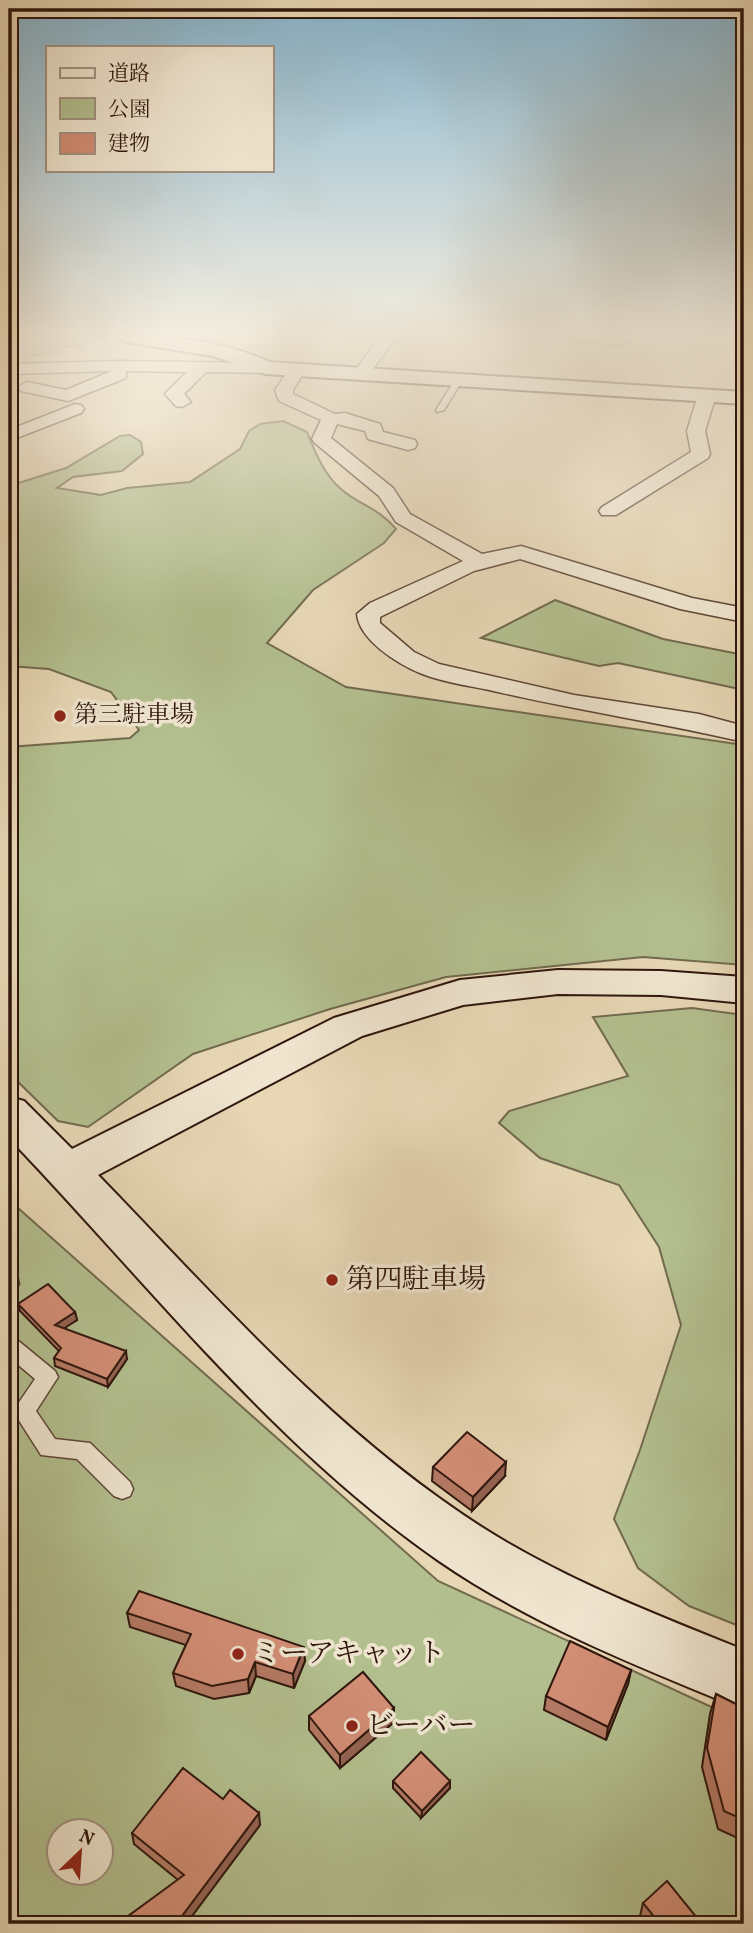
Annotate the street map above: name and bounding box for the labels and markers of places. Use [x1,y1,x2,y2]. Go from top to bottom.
place label: 第三駐車場 [74,699,194,733]
marker: 第三駐車場 [52,708,68,724]
place label: 第四駐車場 [346,1261,486,1300]
marker: 第四駐車場 [324,1272,340,1288]
place label: ミーアキャット [252,1635,445,1674]
marker: ミーアキャット [230,1646,246,1662]
place label: ビーバー [366,1707,475,1746]
marker: ビーバー [344,1718,360,1734]

